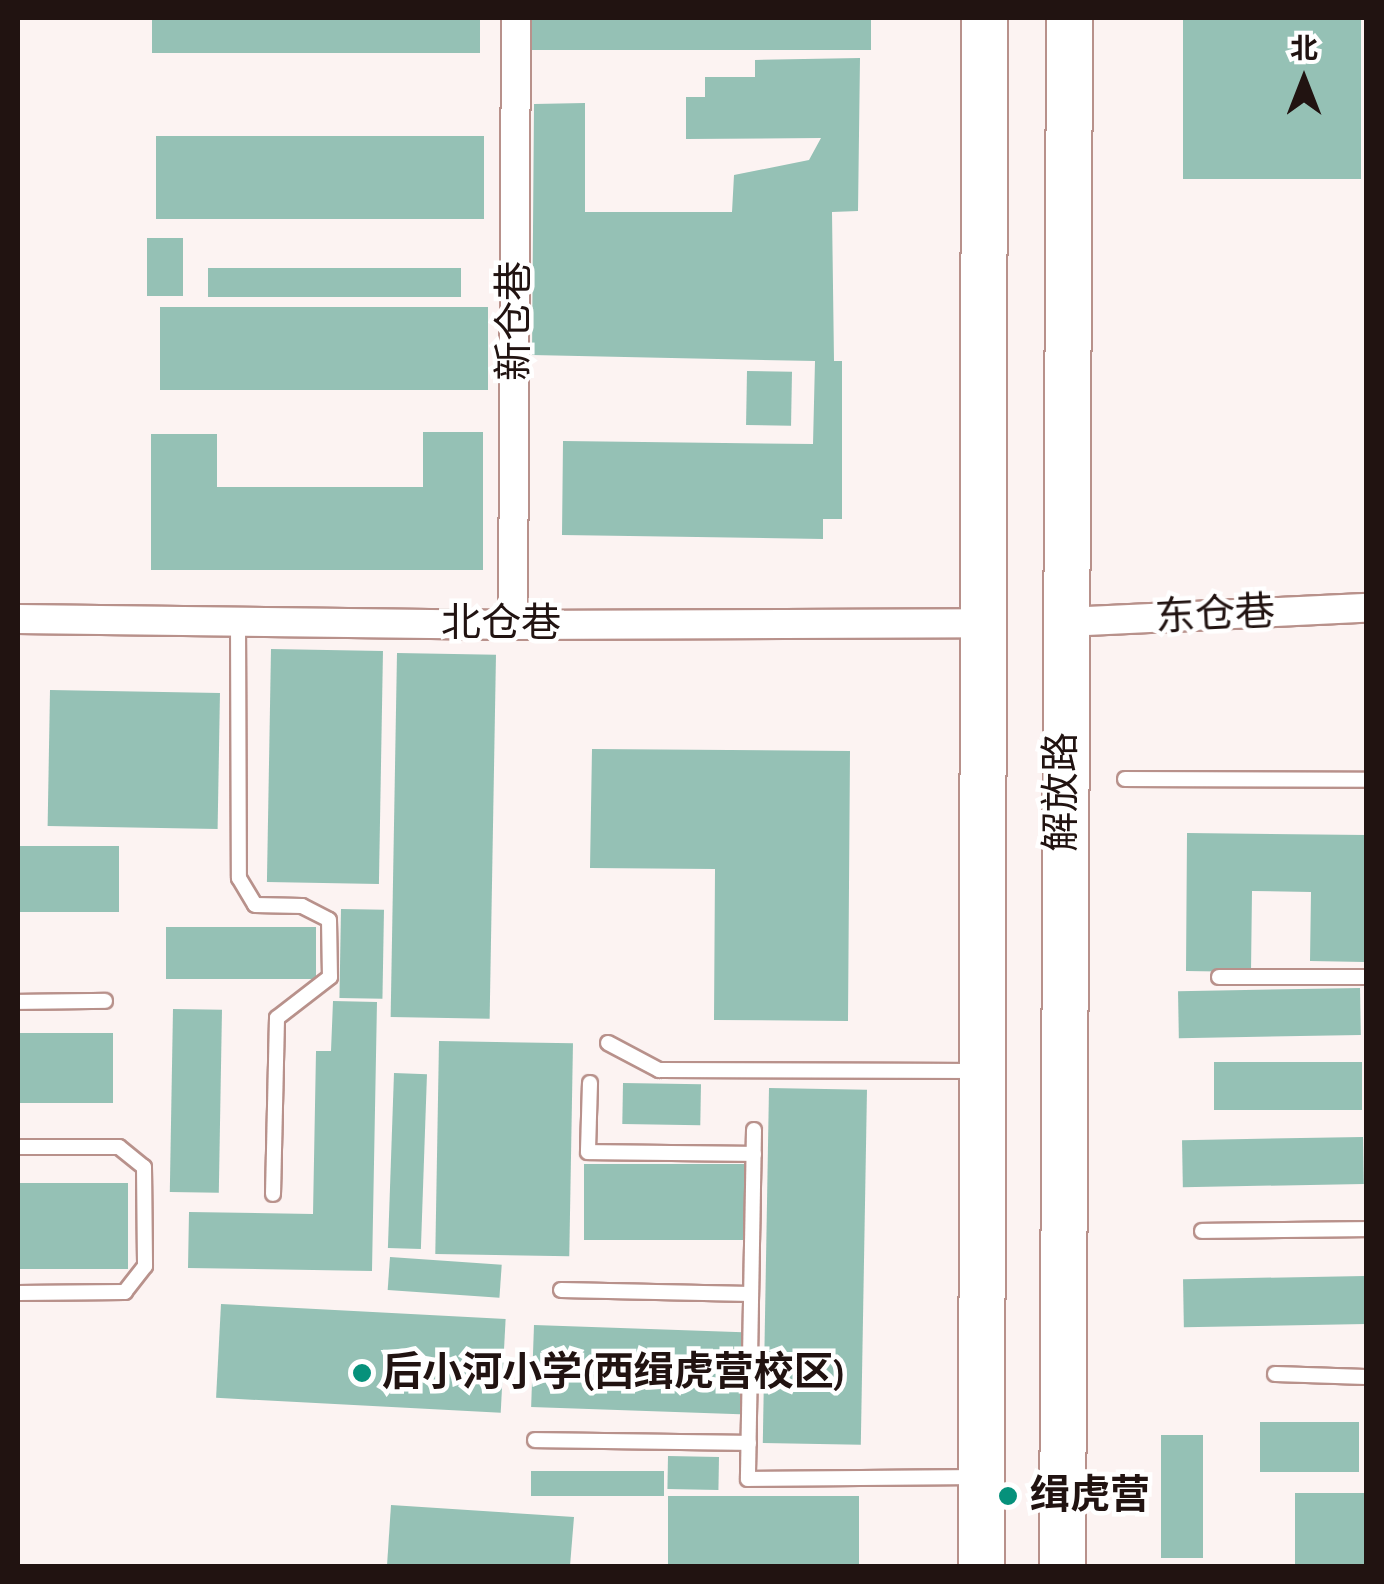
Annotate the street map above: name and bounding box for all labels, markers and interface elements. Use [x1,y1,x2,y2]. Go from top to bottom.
north arrow [1254,30,1354,130]
text: 北 [1290,36,1318,64]
street label: 新仓巷 [491,261,539,381]
street label: 东仓巷 [1154,588,1276,642]
street label: 北仓巷 [441,600,561,648]
street label: 解放路 [1038,732,1086,852]
place label: 后小河小学(西缉虎营校区) [382,1349,846,1397]
marker: 后小河小学(西缉虎营校区) [351,1362,373,1384]
place label: 缉虎营 [1030,1472,1150,1520]
marker: 缉虎营 [995,1483,1021,1509]

